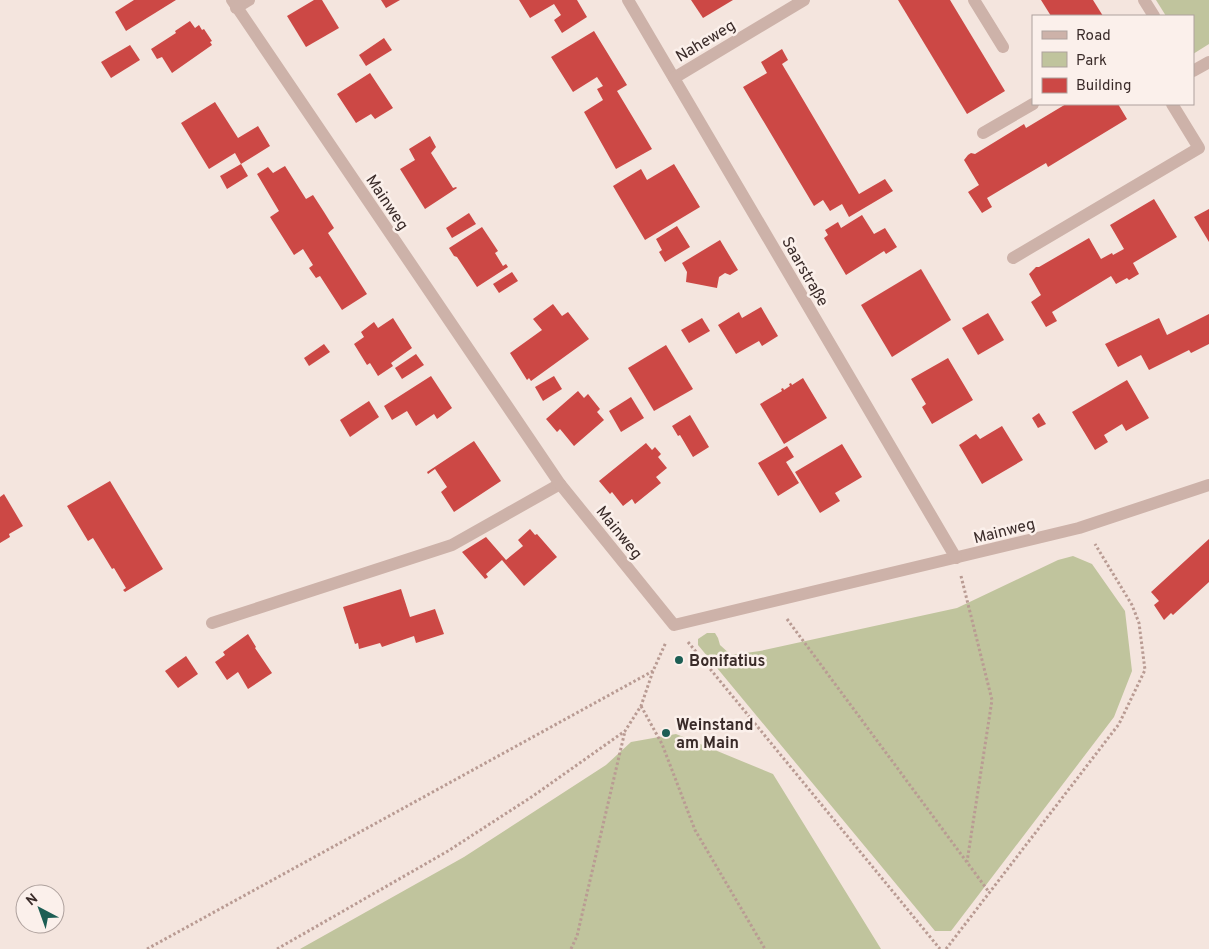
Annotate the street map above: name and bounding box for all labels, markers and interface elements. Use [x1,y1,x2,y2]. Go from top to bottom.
legend [1032,15,1194,105]
street label: Naheweg [673,16,740,67]
text: Road [1076,27,1111,46]
text: Park [1076,52,1107,71]
text: Building [1076,77,1131,96]
street label: Mainweg [360,171,412,235]
street label: Saarstraße [776,234,832,310]
street label: Mainweg [591,503,646,564]
street label: Mainweg [972,515,1037,549]
place label: Bonifatius [689,652,765,672]
marker: Bonifatius [673,654,685,666]
place label: Weinstand am Main [676,716,753,754]
marker: Weinstand am Main [660,727,672,739]
north arrow [15,884,65,934]
text: N [23,891,42,910]

